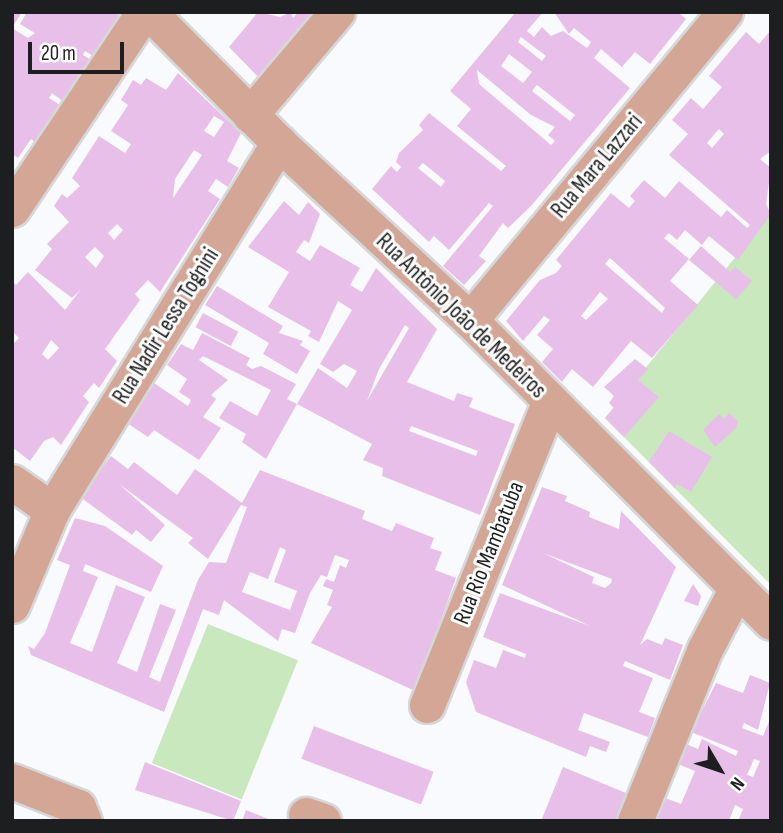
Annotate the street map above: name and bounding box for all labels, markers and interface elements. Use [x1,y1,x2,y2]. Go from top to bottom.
scale bar [32,28,128,72]
text: 20 m [41,41,76,66]
street label: Rua Mara Lazzari [545,108,649,224]
street label: Rua Antônio João de Medeiros [370,228,552,404]
street label: Rua Nadir Lessa Tognini [107,243,225,409]
street label: Rua Rio Mambatuba [448,478,530,628]
north arrow [685,735,755,805]
text: N [725,772,749,795]

